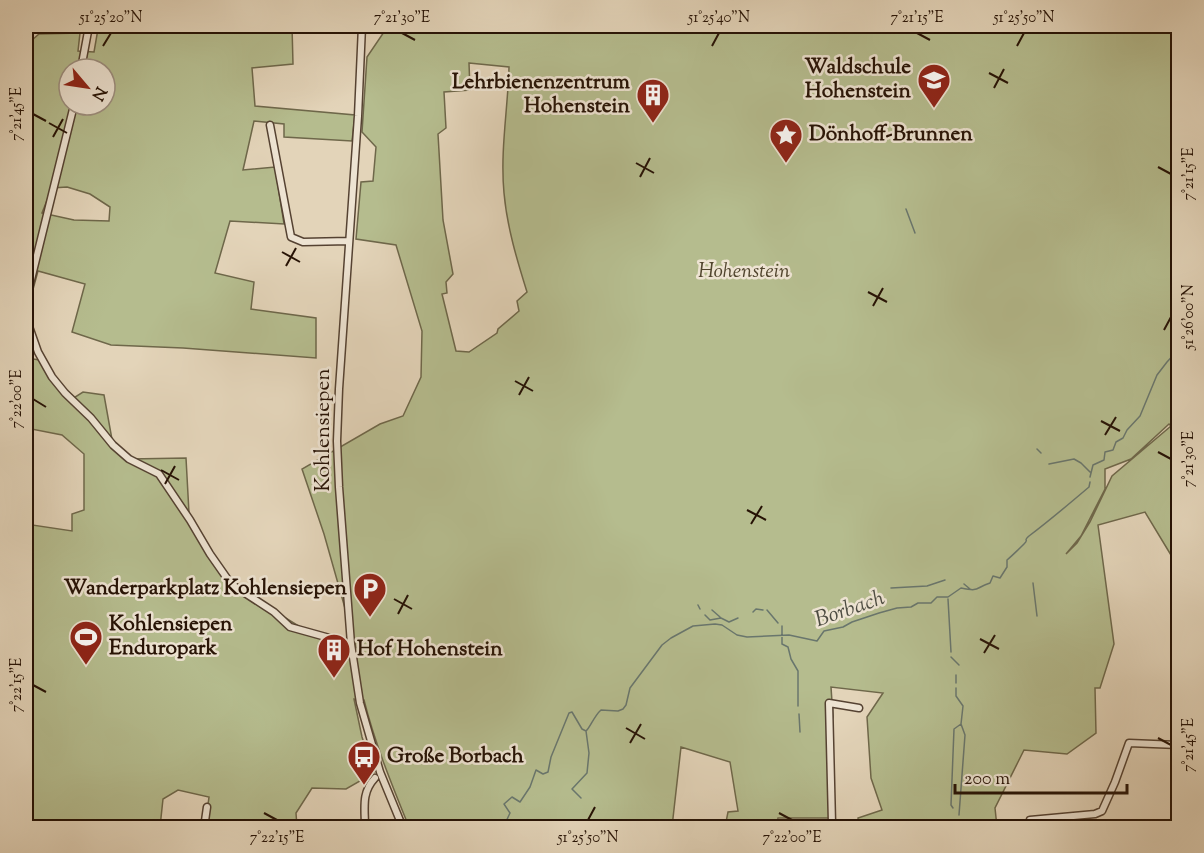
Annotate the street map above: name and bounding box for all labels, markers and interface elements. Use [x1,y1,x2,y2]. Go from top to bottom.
text: 51°25'20"N [79,8,142,29]
text: 7°21'30"E [374,8,430,29]
text: 51°25'40"N [687,8,750,29]
text: 7°21'15"E [890,8,944,29]
text: 51°25'50"N [992,8,1055,29]
place label: Waldschule Hohenstein [804,53,912,107]
north arrow [57,57,117,117]
school or university icon: Waldschule Hohenstein [916,62,952,109]
place label: Lehrbienenzentrum Hohenstein [452,68,631,122]
building icon: Lehrbienenzentrum Hohenstein [635,77,671,124]
text: N [85,82,111,104]
text: 7°21'45"E [7,87,28,141]
place icon: Dönhoff-Brunnen [768,117,804,164]
place label: Dönhoff-Brunnen [809,120,973,150]
text: 7°21'15"E [1179,147,1200,201]
park label: Hohenstein [698,257,790,287]
text: 51°26'00"N [1179,284,1200,351]
street label: Kohlensiepen [309,368,339,492]
text: 7°22'00"E [7,369,28,429]
text: 7°21'30"E [1179,431,1200,487]
parking icon: Wanderparkplatz Kohlensiepen [352,571,388,618]
place label: Wanderparkplatz Kohlensiepen [64,574,348,604]
water label: Borbach [811,583,889,637]
place label: Kohlensiepen Enduropark [109,610,233,664]
sports icon: Kohlensiepen Enduropark [68,619,104,666]
building icon: Hof Hohenstein [316,632,352,679]
place label: Hof Hohenstein [357,635,503,665]
text: 7°22'15"E [7,658,28,712]
text: 7°21'45"E [1179,718,1200,772]
bus stop icon: Große Borbach [346,739,382,786]
place label: Große Borbach [387,742,525,772]
scale bar [955,757,1128,795]
text: 200 m [964,767,1010,793]
text: 7°22'15"E [250,828,304,849]
text: 51°25'50"N [556,828,619,849]
text: 7°22'00"E [762,828,822,849]

